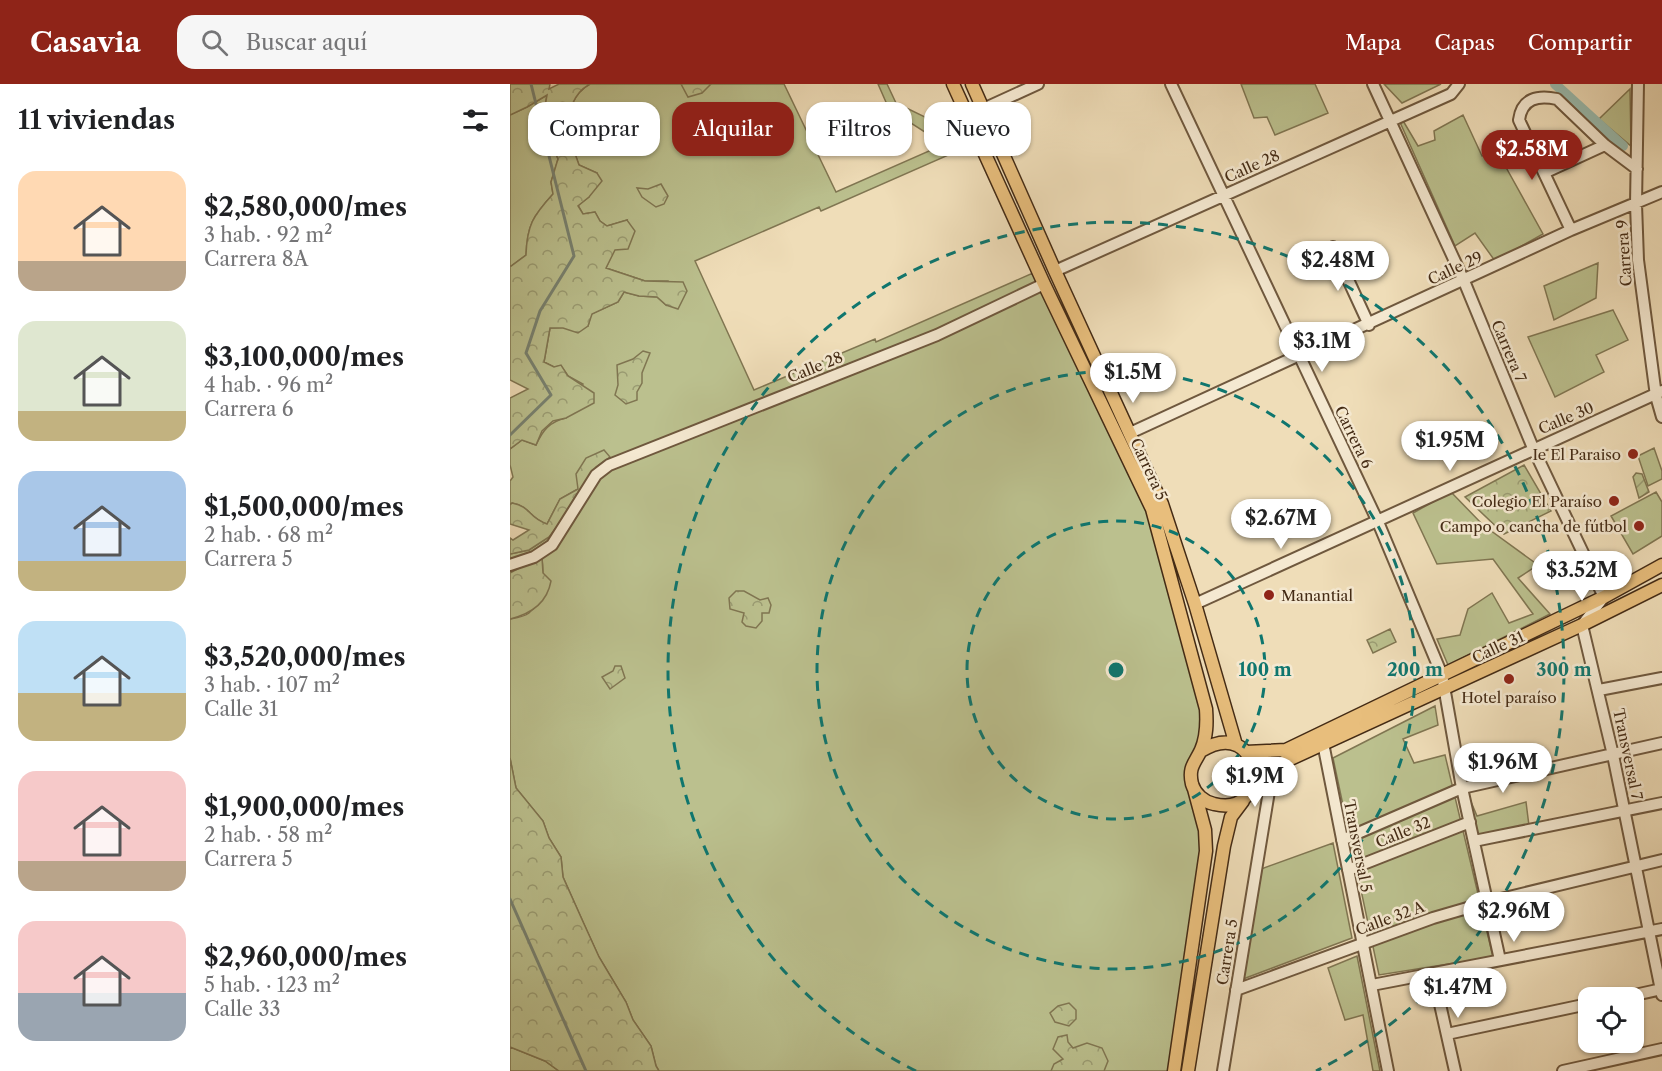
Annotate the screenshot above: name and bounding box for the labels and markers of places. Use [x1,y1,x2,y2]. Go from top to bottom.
pin: $2.58M [1483,130,1581,181]
pin: $2.48M [1289,241,1387,292]
pin: $3.1M [1280,322,1364,373]
pin: $1.5M [1091,353,1175,404]
pin: $1.95M [1401,421,1499,472]
place label: Ie El Paraiso [1532,445,1621,464]
marker: Ie El Paraiso [1626,447,1640,461]
place label: Colegio El Paraíso [1472,492,1602,511]
marker: Colegio El Paraíso [1607,494,1621,508]
pin: $2.67M [1232,499,1330,550]
place label: Campo o cancha de fútbol [1440,517,1628,536]
marker: Campo o cancha de fútbol [1632,519,1646,533]
pin: $3.52M [1533,551,1631,602]
place label: Manantial [1281,586,1353,605]
marker: Manantial [1262,588,1276,602]
centre of rings [1106,660,1126,680]
marker: Hotel paraíso [1502,672,1516,686]
place label: Hotel paraíso [1461,688,1557,707]
pin: $1.96M [1454,743,1552,794]
pin: $1.9M [1213,757,1297,808]
pin: $2.96M [1465,892,1563,943]
pin: $1.47M [1409,968,1507,1019]

